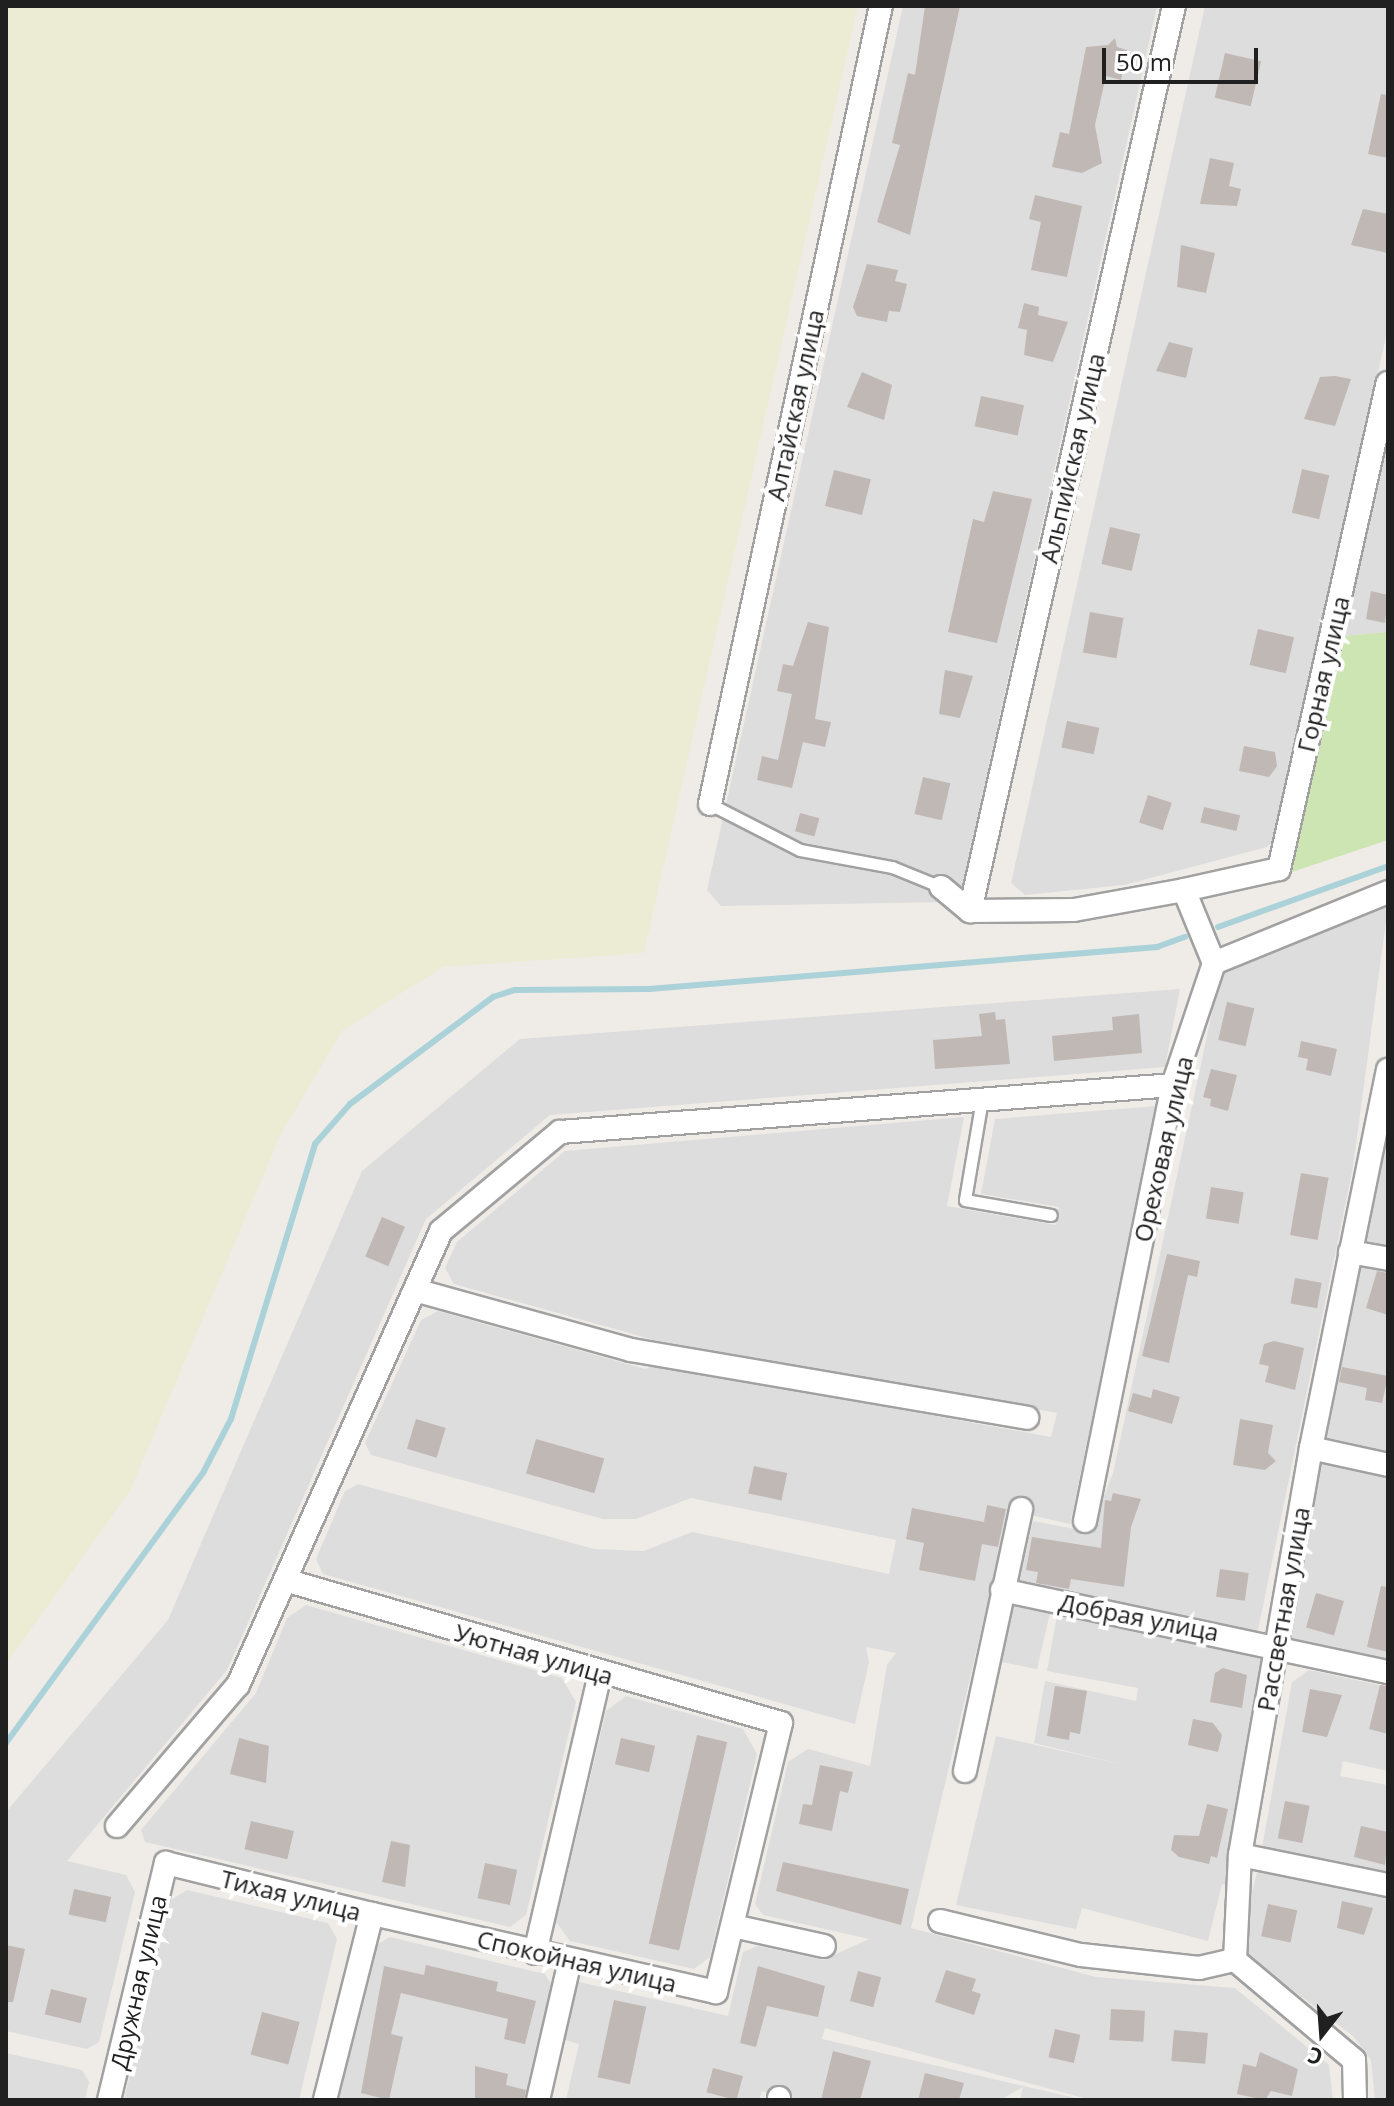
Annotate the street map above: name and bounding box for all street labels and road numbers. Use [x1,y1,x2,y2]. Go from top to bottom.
street label: Алтайская улица [761,307,829,503]
street label: Альпийская улица [1034,350,1110,566]
street label: Горная улица [1291,593,1355,755]
street label: Ореховая улица [1128,1053,1198,1245]
street label: Рассветная улица [1251,1505,1315,1713]
street label: Добрая улица [1057,1587,1221,1647]
street label: Уютная улица [451,1618,617,1690]
street label: Тихая улица [218,1864,364,1926]
street label: Дружная улица [104,1892,172,2072]
street label: Спокойная улица [474,1924,680,1998]

